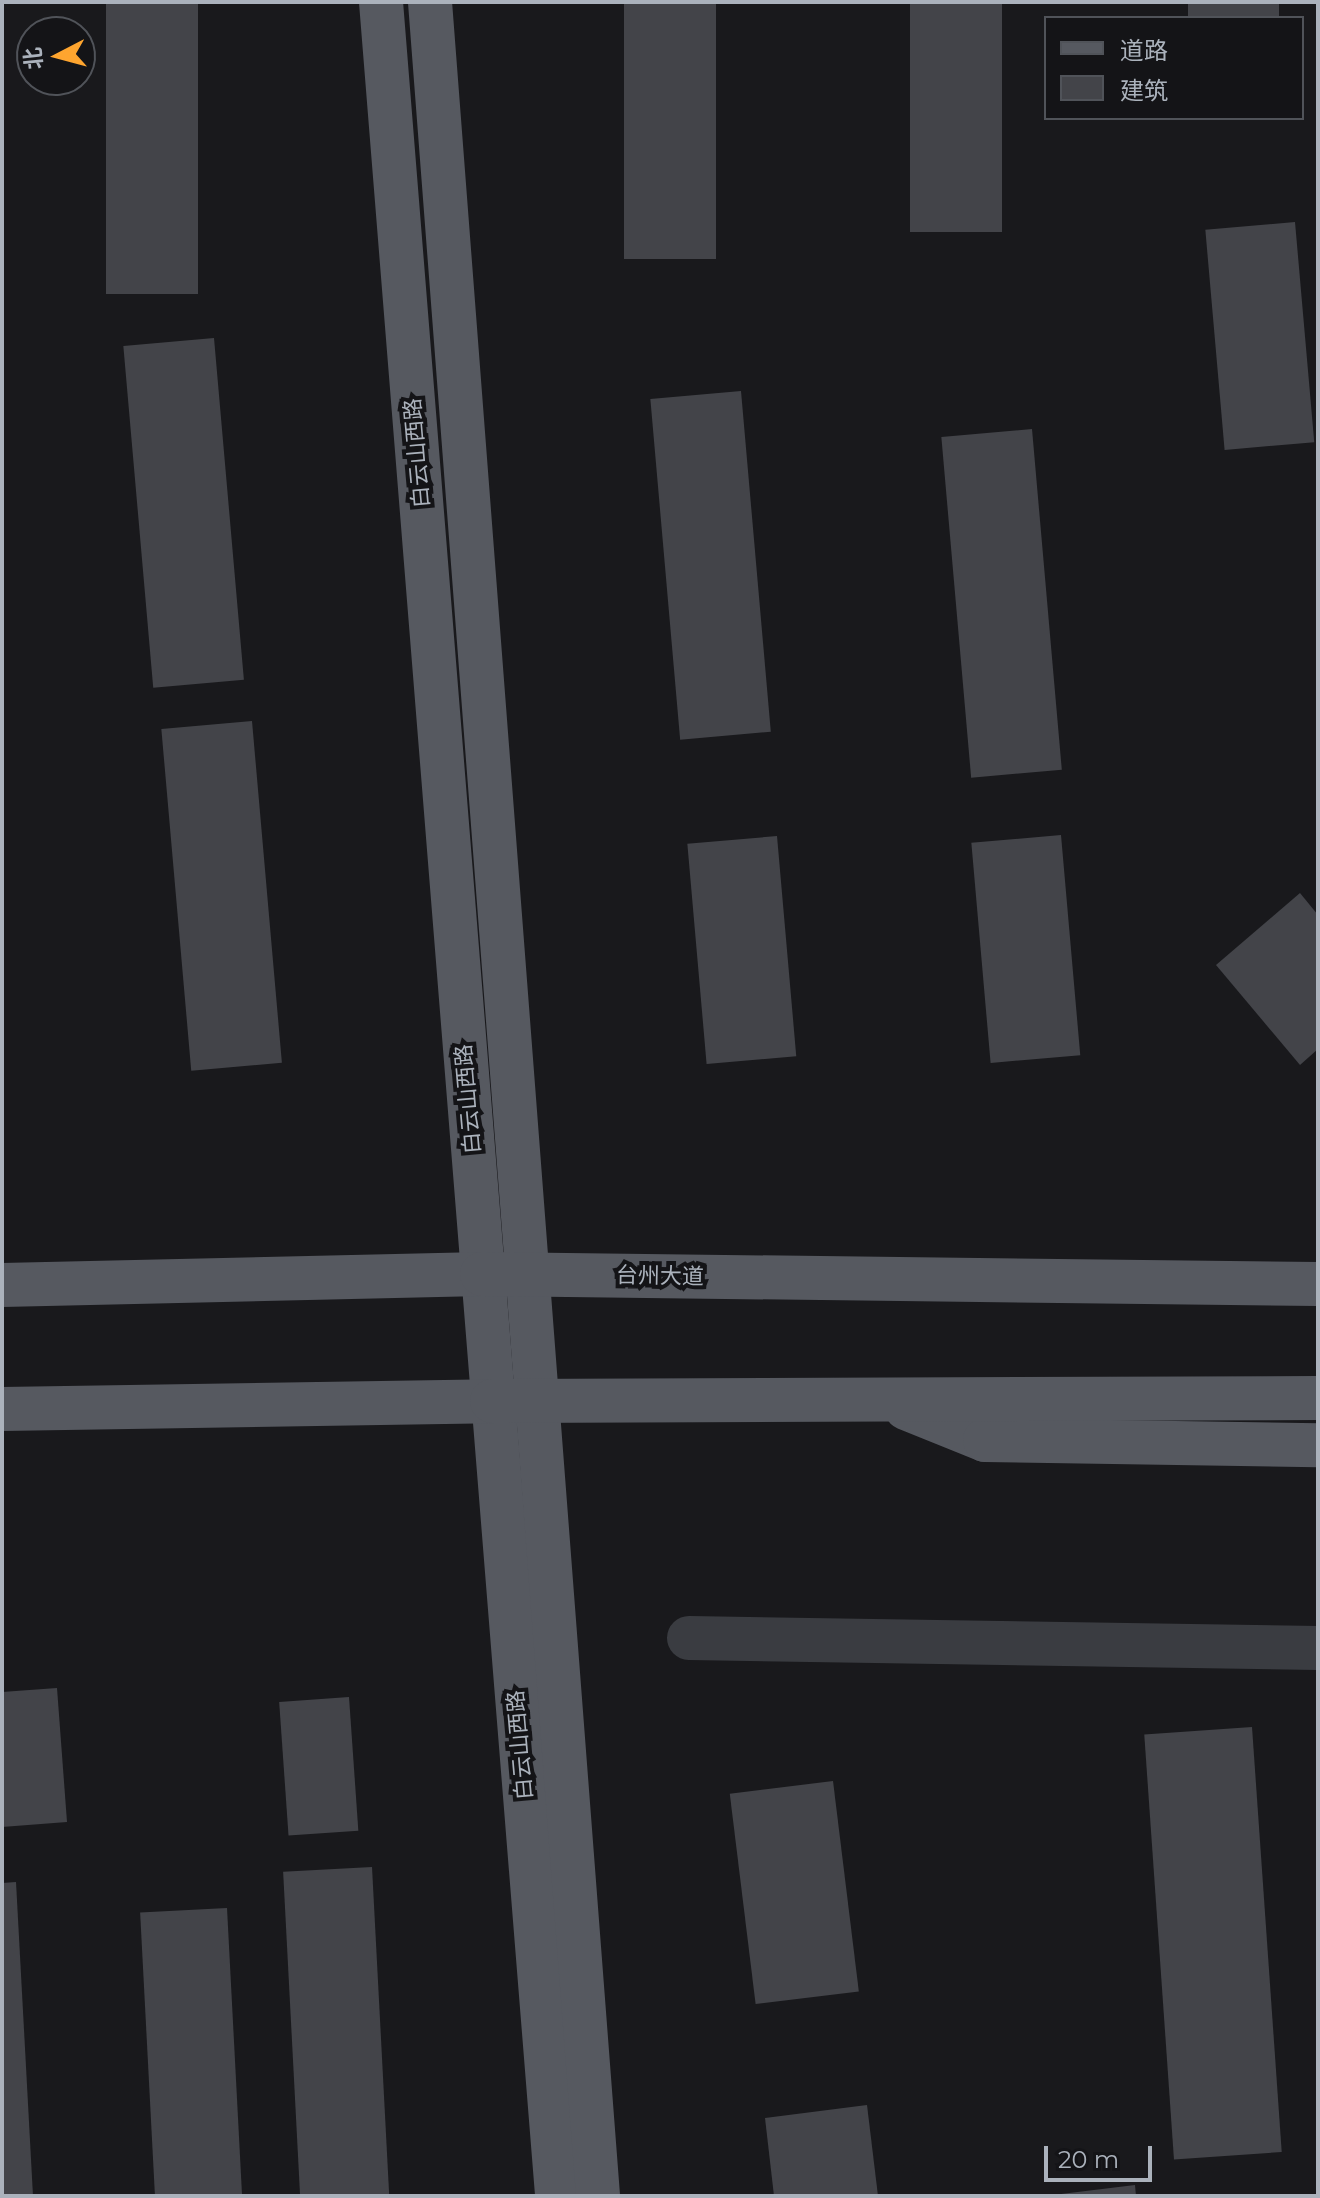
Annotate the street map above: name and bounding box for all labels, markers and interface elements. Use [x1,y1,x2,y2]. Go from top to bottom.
north arrow [16,16,96,96]
legend [1044,16,1304,120]
text: 道路 [1120,36,1168,65]
text: 北 [19,46,48,71]
text: 建筑 [1120,76,1168,105]
street label: 白云山西路 [399,397,435,509]
street label: 白云山西路 [450,1043,486,1155]
street label: 台州大道 [616,1262,704,1290]
street label: 白云山西路 [502,1689,538,1801]
scale bar [1048,2130,1156,2180]
text: 20 m [1058,2145,1119,2174]

